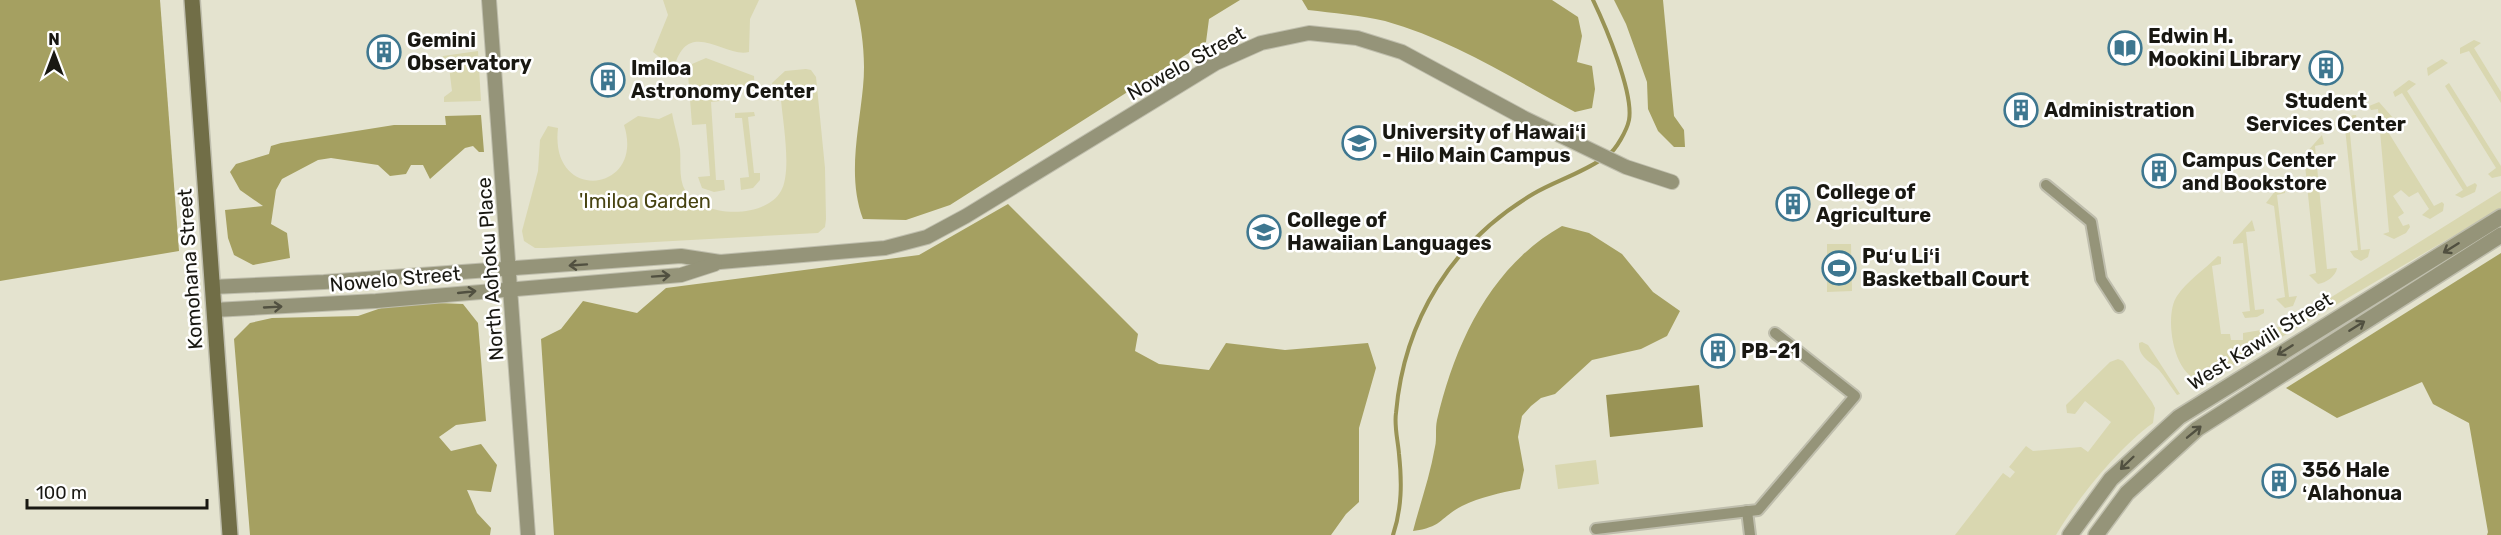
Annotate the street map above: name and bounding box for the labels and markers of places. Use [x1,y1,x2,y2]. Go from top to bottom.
place label: Edwin H. Mookini Library [2148,24,2301,71]
place label: Gemini Observatory [407,28,532,75]
library icon: Edwin H. Mookini Library [2107,30,2143,66]
building icon: Gemini Observatory [366,34,402,70]
building icon: Student Services Center [2308,50,2344,86]
place label: Imiloa Astronomy Center [631,56,815,103]
building icon: Imiloa Astronomy Center [590,62,626,98]
place label: Student Services Center [2246,89,2406,136]
building icon: Administration [2003,92,2039,128]
place label: Administration [2044,98,2195,122]
place label: University of Hawaiʻi - Hilo Main Campus [1382,120,1586,167]
school or university icon: University of Hawaiʻi - Hilo Main Campus [1341,125,1377,161]
place label: Campus Center and Bookstore [2182,148,2336,195]
building icon: Campus Center and Bookstore [2141,153,2177,189]
place label: College of Agriculture [1816,180,1931,227]
building icon: College of Agriculture [1775,186,1811,222]
place label: College of Hawaiian Languages [1287,208,1492,255]
school or university icon: College of Hawaiian Languages [1246,214,1282,250]
place label: Puʻu Liʻi Basketball Court [1862,244,2029,291]
sports icon: Puʻu Liʻi Basketball Court [1821,250,1857,286]
building icon: PB-21 [1700,333,1736,369]
place label: PB-21 [1741,339,1801,363]
place label: 356 Hale ʻAlahonua [2302,458,2402,505]
building icon: 356 Hale ʻAlahonua [2261,463,2297,499]

